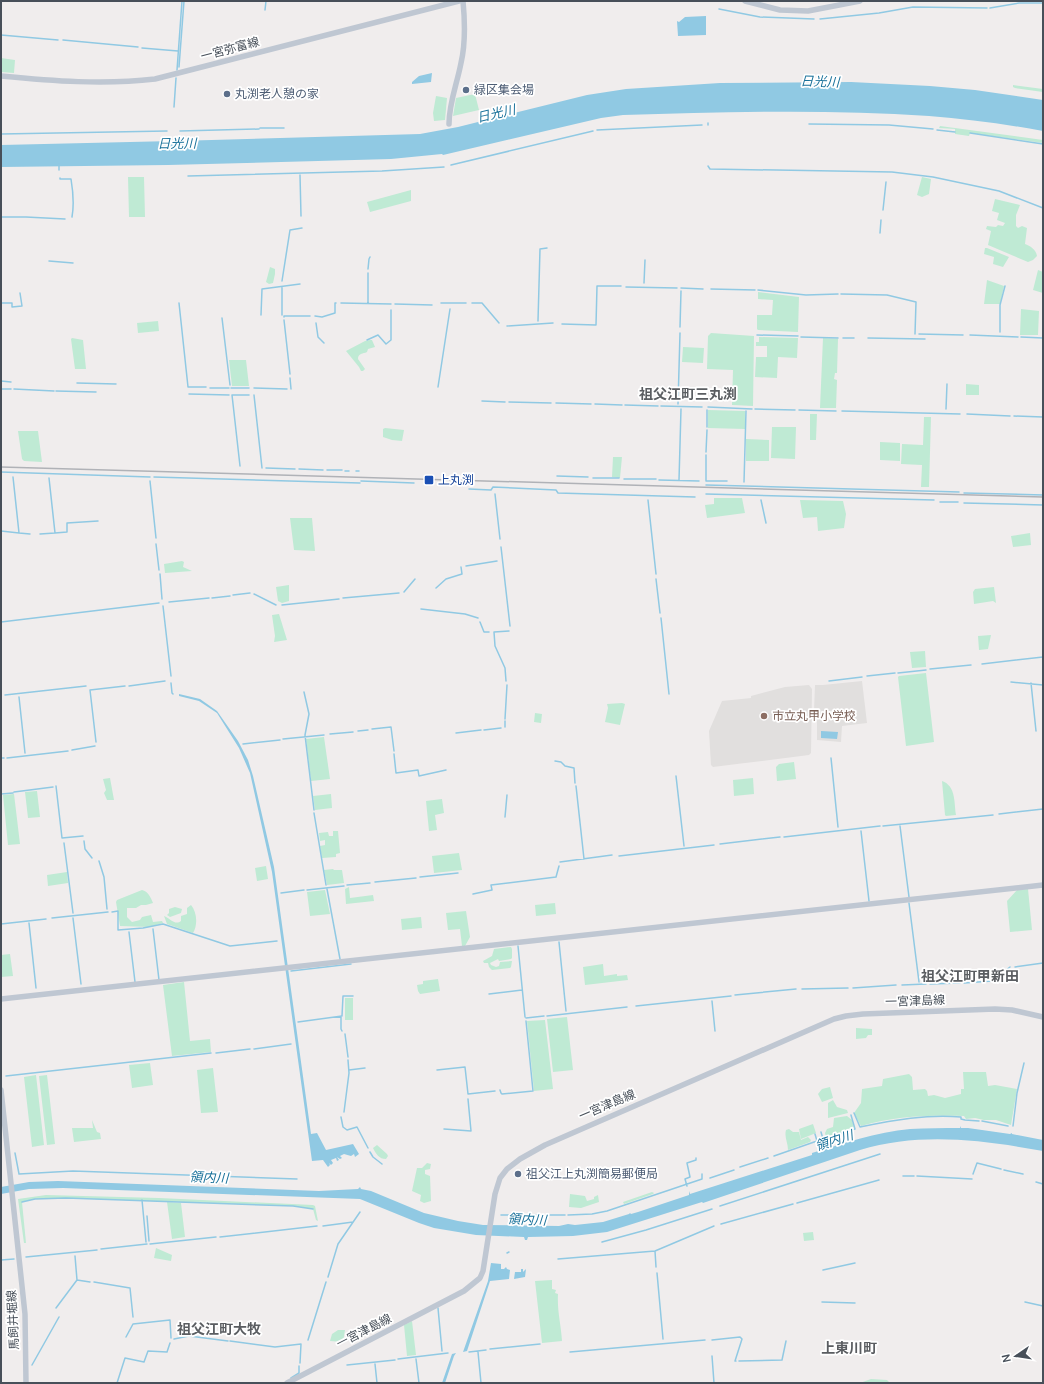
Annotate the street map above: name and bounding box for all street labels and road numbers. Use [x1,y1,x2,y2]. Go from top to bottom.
street label: 一宮弥富線 [199,33,261,64]
street label: 一宮津島線 [885,991,945,1010]
street label: 一宮津島線 [576,1085,638,1124]
street label: 馬飼井堀線 [2,1290,23,1350]
street label: 一宮津島線 [333,1309,394,1352]

